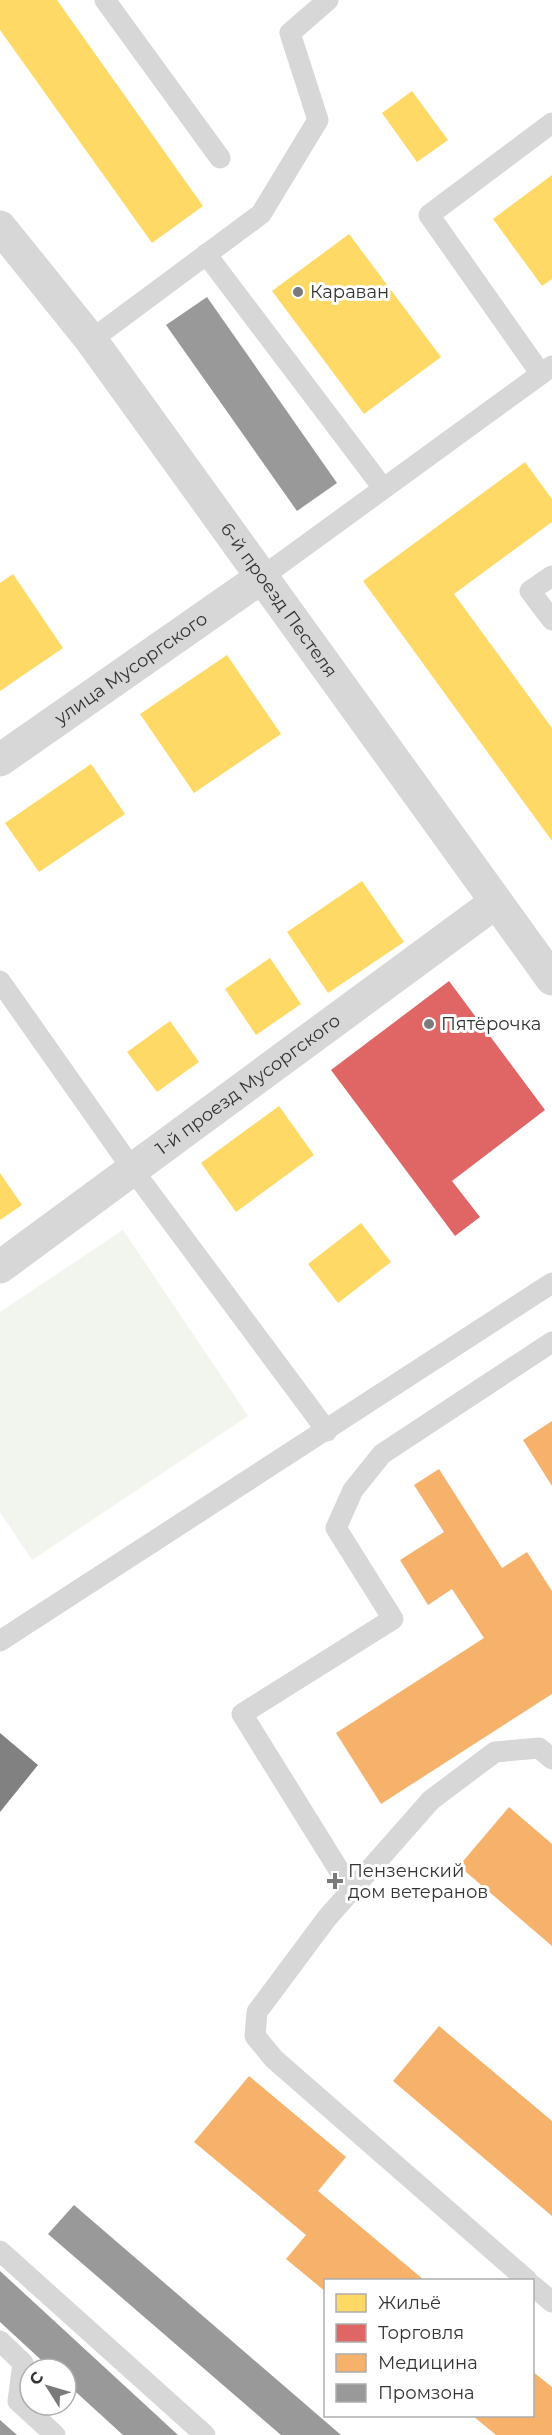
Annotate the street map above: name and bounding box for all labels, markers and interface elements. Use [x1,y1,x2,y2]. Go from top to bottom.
place label: Караван [310,281,389,303]
marker: Караван [291,285,305,299]
street label: 6-й проезд Пестеля [216,519,342,682]
street label: улица Мусоргского [50,607,212,730]
street label: 1-й проезд Мусоргского [151,1009,345,1160]
place label: Пятёрочка [441,1013,541,1035]
marker: Пятёрочка [422,1017,436,1031]
place label: Пензенский дом ветеранов [348,1860,488,1903]
marker: Пензенский дом ветеранов [326,1872,344,1890]
legend [324,2279,534,2417]
text: Жильё [378,2292,441,2314]
text: Торговля [378,2322,464,2344]
text: Медицина [378,2352,478,2374]
north arrow [18,2357,78,2417]
text: С [25,2368,48,2389]
text: Промзона [378,2382,475,2404]

